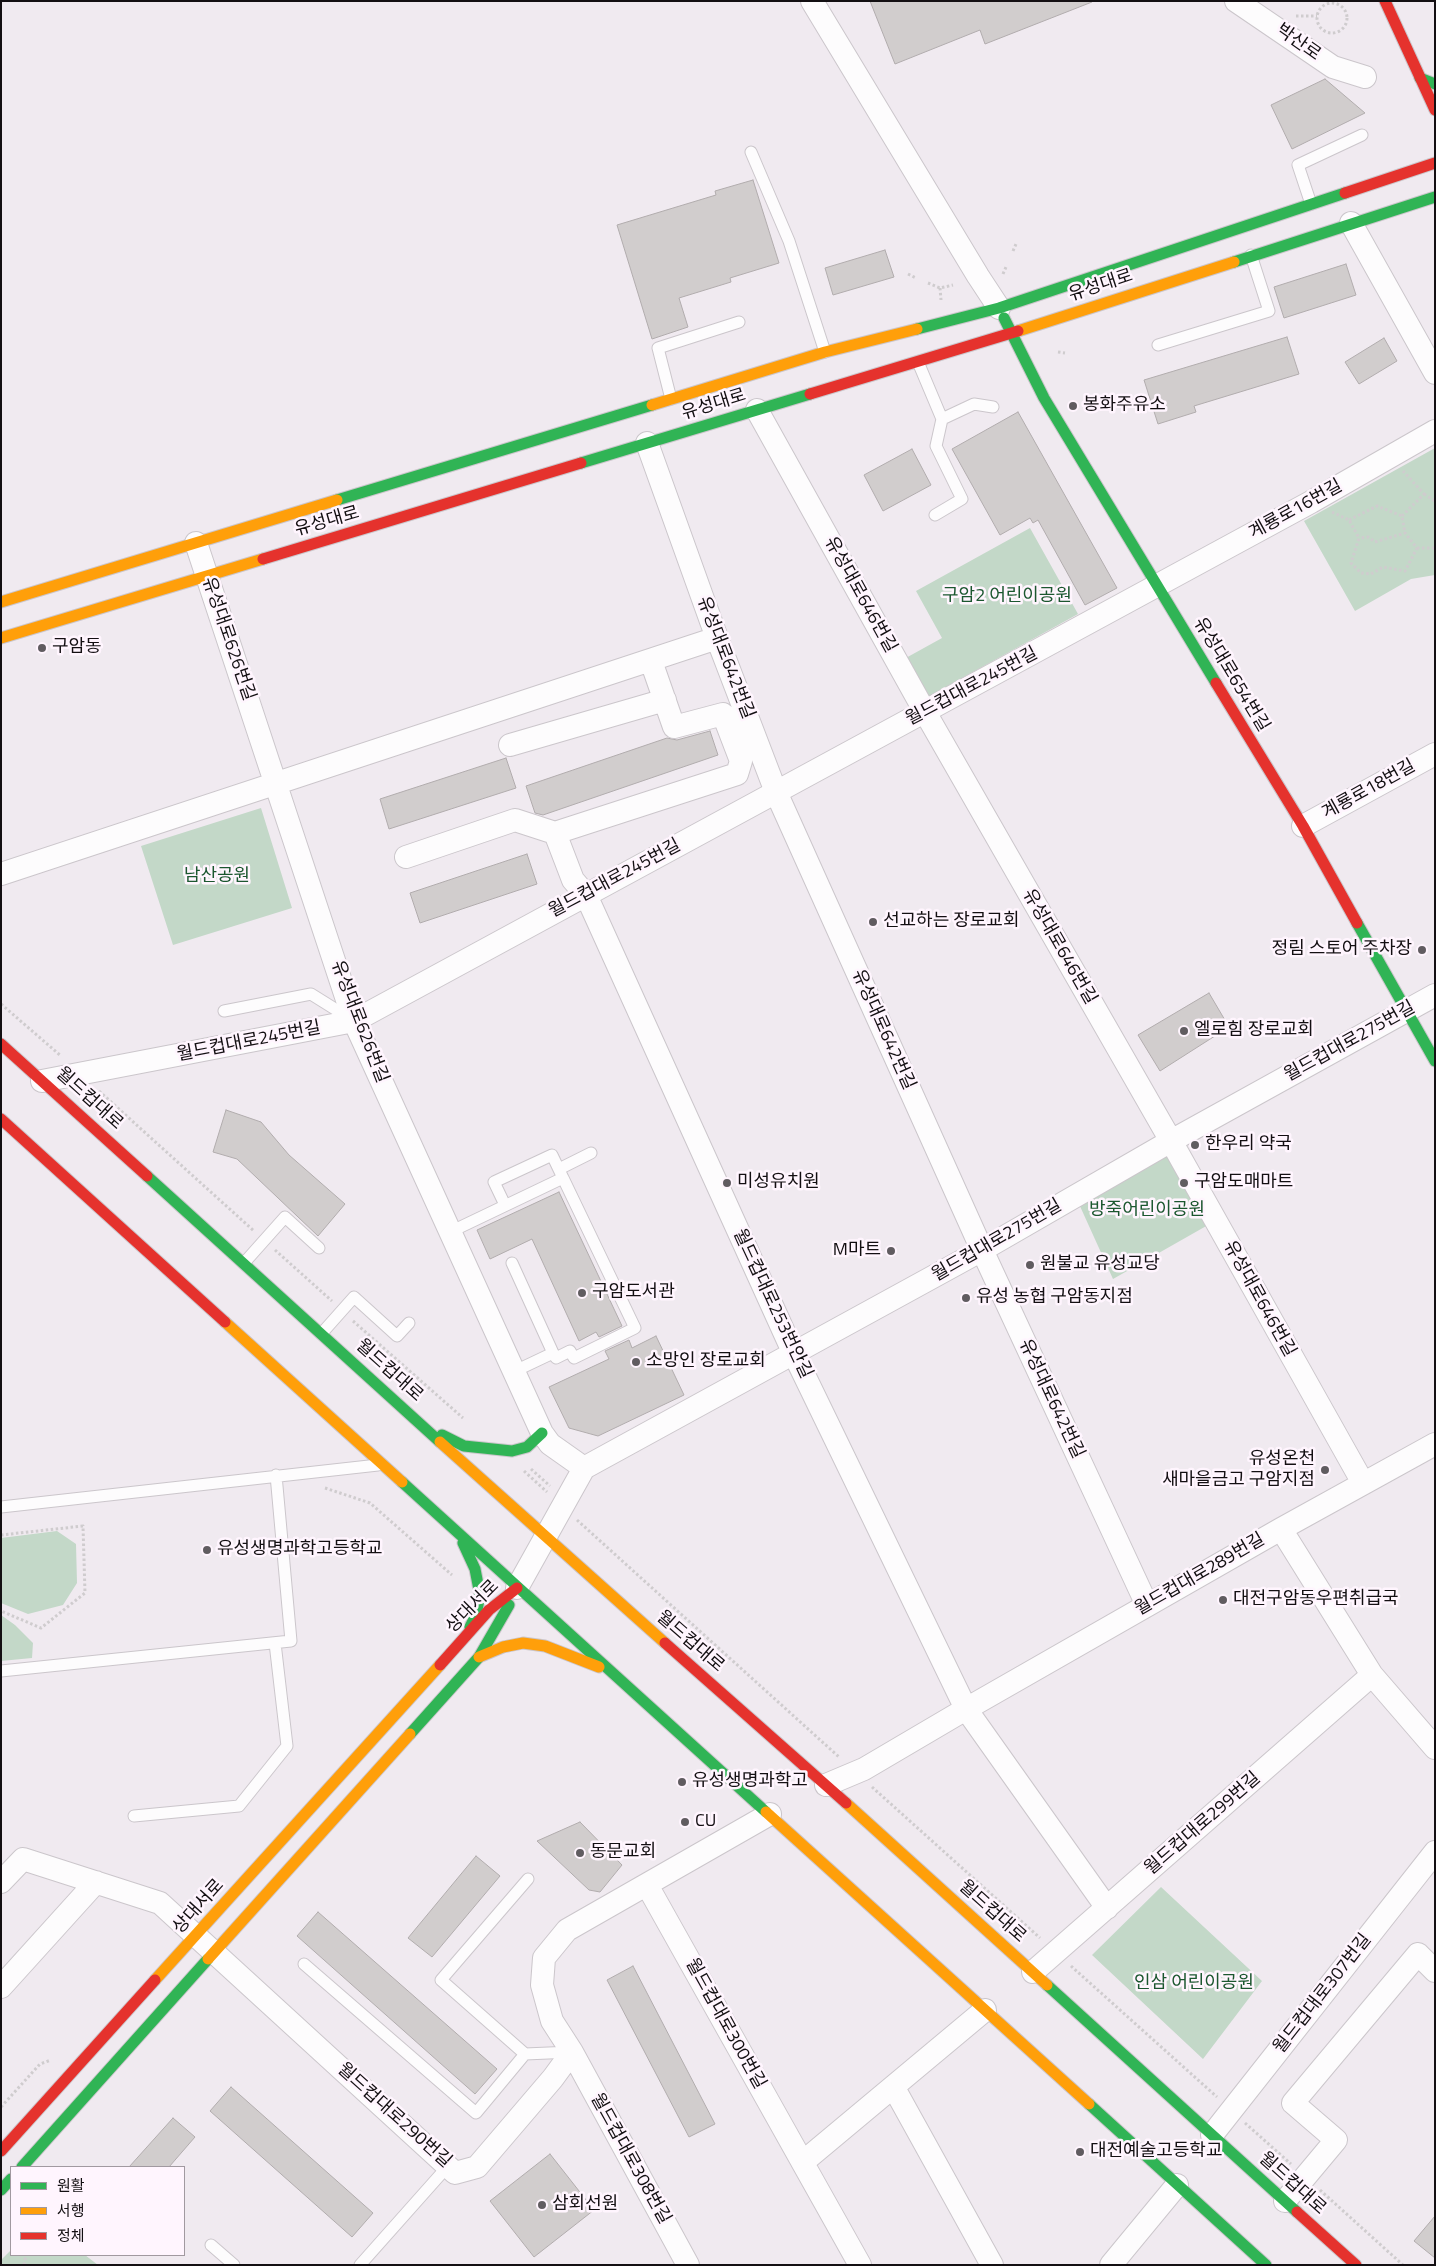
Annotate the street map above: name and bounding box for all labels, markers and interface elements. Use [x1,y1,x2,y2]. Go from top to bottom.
street label: 박산로 [1271,20,1325,66]
street label: 유성대로 [1066,265,1136,307]
street label: 유성대로 [679,385,749,425]
place label: 봉화주유소 [1083,395,1166,417]
marker: 봉화주유소 [1067,400,1079,412]
street label: 계룡로16번길 [1246,476,1346,544]
street label: 유성대로 [292,502,362,542]
street label: 유성대로646번길 [819,533,901,657]
street label: 유성대로626번길 [197,574,259,704]
park label: 구암2 어린이공원 [942,586,1072,608]
street label: 유성대로642번길 [692,594,758,722]
street label: 유성대로654번길 [1188,614,1274,736]
place label: 구암동 [52,637,102,659]
marker: 구암동 [36,642,48,654]
street label: 월드컵대로245번길 [902,643,1042,731]
street label: 계룡로18번길 [1319,756,1419,824]
street label: 월드컵대로245번길 [545,835,685,923]
park label: 남산공원 [184,866,250,888]
street label: 유성대로646번길 [1017,885,1101,1009]
place label: 선교하는 장로교회 [883,911,1019,933]
marker: 선교하는 장로교회 [867,916,879,928]
place label: 정림 스토어 주차장 [1272,939,1412,961]
marker: 정림 스토어 주차장 [1416,944,1428,956]
street label: 유성대로626번길 [326,958,392,1086]
street label: 유성대로642번길 [847,966,919,1094]
street label: 월드컵대로275번길 [1281,997,1419,1087]
street label: 월드컵대로245번길 [175,1017,323,1067]
place label: 엘로힘 장로교회 [1194,1020,1314,1042]
marker: 엘로힘 장로교회 [1178,1025,1190,1037]
street label: 월드컵대로 [51,1063,127,1135]
place label: 한우리 약국 [1205,1134,1292,1156]
marker: 한우리 약국 [1189,1139,1201,1151]
place label: 미성유치원 [737,1172,820,1194]
place label: 구암도매마트 [1194,1172,1293,1194]
marker: 미성유치원 [721,1177,733,1189]
marker: 구암도매마트 [1178,1177,1190,1189]
street label: 월드컵대로275번길 [928,1195,1066,1287]
park label: 방죽어린이공원 [1089,1200,1205,1222]
street label: 월드컵대로253번안길 [728,1226,816,1382]
street label: 유성대로646번길 [1218,1237,1300,1361]
place label: M마트 [833,1240,881,1262]
marker: M마트 [885,1245,897,1257]
place label: 원불교 유성교당 [1040,1254,1160,1276]
marker: 원불교 유성교당 [1024,1259,1036,1271]
place label: 구암도서관 [592,1282,675,1304]
marker: 구암도서관 [576,1287,588,1299]
place label: 유성 농협 구암동지점 [976,1287,1133,1309]
marker: 유성 농협 구암동지점 [960,1292,972,1304]
street label: 월드컵대로 [351,1335,427,1407]
street label: 유성대로642번길 [1014,1336,1088,1462]
place label: 소망인 장로교회 [646,1351,766,1373]
marker: 소망인 장로교회 [630,1356,642,1368]
place label: 유성온천 새마을금고 구암지점 [1162,1449,1315,1492]
marker: 유성온천 새마을금고 구암지점 [1319,1464,1331,1476]
street label: 월드컵대로289번길 [1131,1529,1269,1621]
place label: 유성생명과학고등학교 [217,1539,383,1561]
marker: 유성생명과학고등학교 [201,1544,213,1556]
street label: 상대서로 [442,1576,504,1638]
place label: 대전구암동우편취급국 [1233,1589,1399,1611]
marker: 대전구암동우편취급국 [1217,1594,1229,1606]
street label: 월드컵대로 [652,1607,728,1677]
street label: 월드컵대로299번길 [1141,1768,1265,1880]
place label: 유성생명과학고 [692,1771,808,1793]
marker: 유성생명과학고 [676,1776,688,1788]
place label: CU [695,1811,716,1833]
marker: CU [679,1816,691,1828]
place label: 동문교회 [590,1842,656,1864]
marker: 동문교회 [574,1847,586,1859]
street label: 상대서로 [169,1875,229,1939]
street label: 월드컵대로 [954,1876,1030,1948]
street label: 월드컵대로307번길 [1269,1930,1377,2058]
street label: 월드컵대로300번길 [680,1955,770,2093]
park label: 인삼 어린이공원 [1134,1973,1254,1995]
street label: 월드컵대로290번길 [332,2059,456,2173]
street label: 월드컵대로308번길 [585,2090,675,2228]
place label: 대전예술고등학교 [1090,2141,1222,2163]
marker: 대전예술고등학교 [1074,2146,1086,2158]
street label: 월드컵대로 [1254,2148,1330,2220]
legend [10,2166,185,2256]
text: 원활 [57,2174,85,2197]
place label: 삼회선원 [552,2194,618,2216]
text: 서행 [57,2199,85,2222]
marker: 삼회선원 [536,2199,548,2211]
text: 정체 [57,2224,85,2247]

